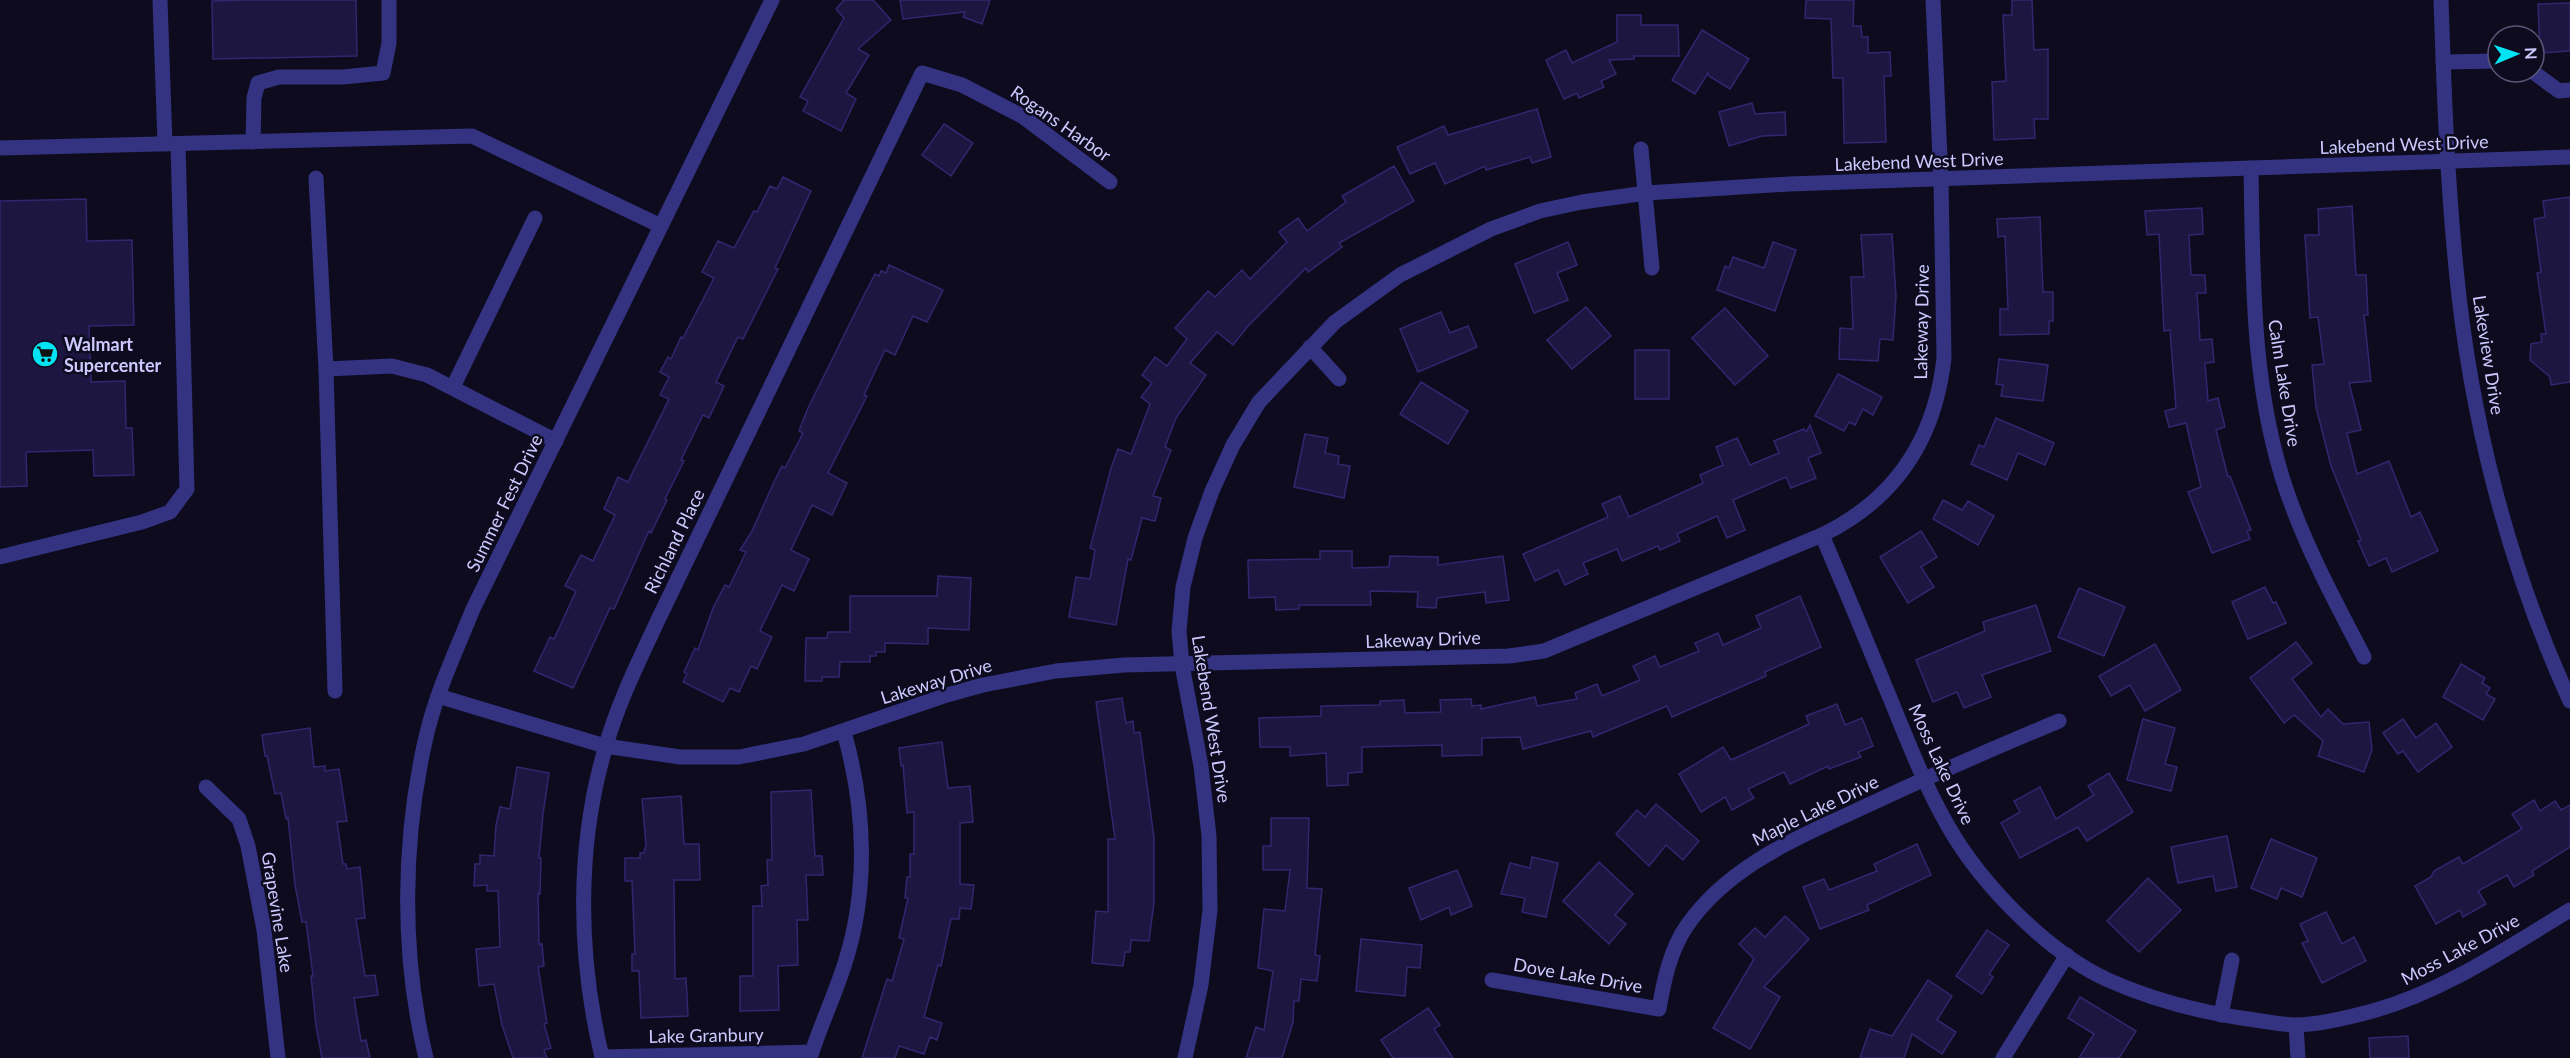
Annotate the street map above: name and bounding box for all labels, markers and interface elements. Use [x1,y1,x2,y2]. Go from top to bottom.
north arrow [2486,24,2546,84]
text: N [2522,47,2541,60]
street label: Rogans Harbor [1007,80,1116,166]
street label: Lakebend West Drive [2319,130,2489,158]
street label: Lakebend West Drive [1834,147,2004,175]
street label: Lakeway Drive [1909,264,1933,380]
street label: Lakeview Drive [2469,294,2509,416]
street label: Calm Lake Drive [2264,318,2306,448]
place label: Walmart Supercenter [64,333,162,376]
supermarket icon: Walmart Supercenter [30,339,60,369]
street label: Summer Fest Drive [461,431,547,575]
street label: Richland Place [639,485,709,597]
street label: Lakeway Drive [1365,626,1481,652]
street label: Lakebend West Drive [1188,634,1236,804]
street label: Lakeway Drive [878,654,994,708]
street label: Moss Lake Drive [1904,700,1980,828]
street label: Maple Lake Drive [1748,770,1882,850]
street label: Grapevine Lake [258,850,298,974]
street label: Moss Lake Drive [2397,909,2523,989]
street label: Dove Lake Drive [1512,953,1644,997]
street label: Lake Granbury [648,1023,765,1047]

